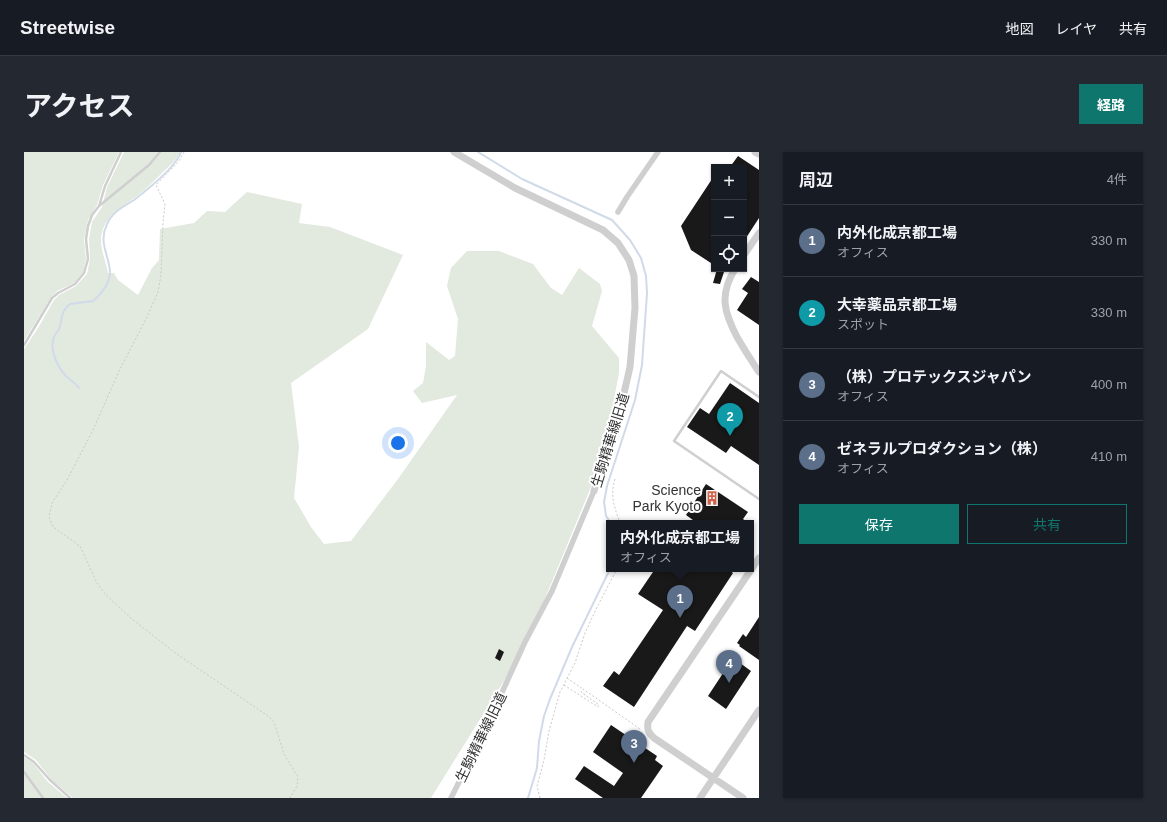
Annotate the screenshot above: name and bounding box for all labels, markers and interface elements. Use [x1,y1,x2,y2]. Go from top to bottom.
text: Streetwise [20,17,115,38]
text: 地図 [1005,21,1033,37]
text: レイヤ [1055,21,1097,37]
text: 共有 [1119,21,1147,37]
button: 経路 [1079,84,1143,124]
text: アクセス [24,91,135,122]
map controls [711,164,747,272]
button: + [711,164,747,200]
text: 周辺 [799,171,833,190]
text: 4件 [1107,172,1127,187]
button: − [711,200,747,236]
text: 内外化成京都工場 [837,224,957,241]
text: 1 [808,233,816,248]
text: 330 m [1091,233,1127,248]
button: locate [711,236,747,272]
text: オフィス [837,245,889,260]
text: 大幸薬品京都工場 [837,296,957,313]
text: 2 [808,305,816,320]
text: 330 m [1091,305,1127,320]
text: スポット [837,317,889,332]
text: （株）プロテックスジャパン [837,368,1032,385]
text: 3 [808,377,816,392]
text: 400 m [1091,377,1127,392]
text: オフィス [837,389,889,404]
street label: 生駒精華線旧道 [588,391,632,489]
pin: 2 [717,403,743,436]
your location [388,433,408,453]
text: ゼネラルプロダクション（株） [837,440,1047,457]
text: 4 [808,449,816,464]
text: 410 m [1091,449,1127,464]
text: オフィス [837,461,889,476]
place label: Science Park Kyoto [633,482,701,514]
building icon: Science Park Kyoto [704,490,720,506]
button: 保存 [799,504,959,544]
button: 共有 [967,504,1127,544]
popup [606,520,754,572]
text: 内外化成京都工場 [620,529,740,546]
text: オフィス [620,550,672,565]
pin: 1 [667,585,693,618]
pin: 4 [716,650,742,683]
street label: 生駒精華線旧道 [452,689,510,785]
pin: 3 [621,730,647,763]

